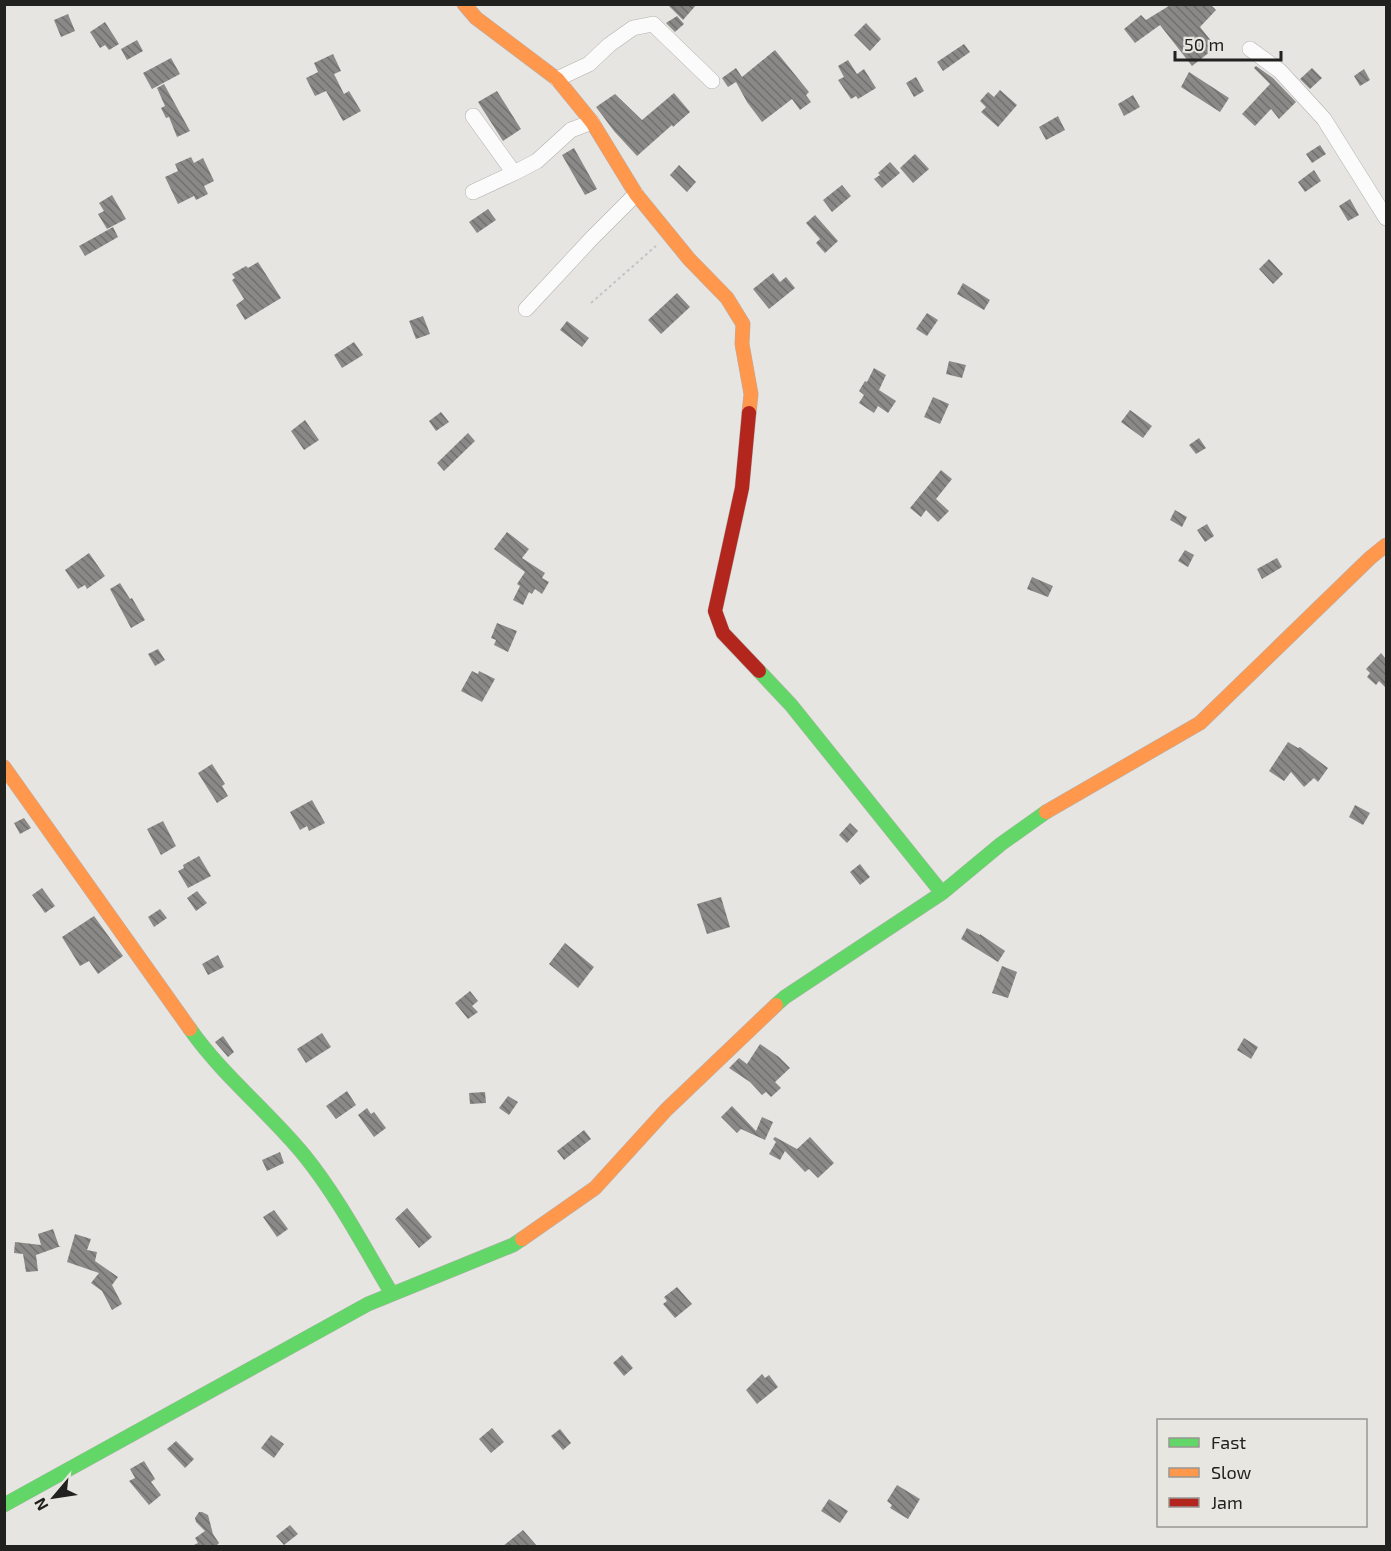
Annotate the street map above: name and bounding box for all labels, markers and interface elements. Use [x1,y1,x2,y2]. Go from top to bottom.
scale bar [1175,24,1282,62]
text: 50 m [1184,33,1224,55]
legend [1157,1419,1367,1527]
text: Fast [1211,1431,1246,1453]
text: Slow [1211,1461,1252,1483]
north arrow [24,1467,84,1527]
text: Jam [1211,1491,1243,1513]
text: N [29,1495,52,1514]

